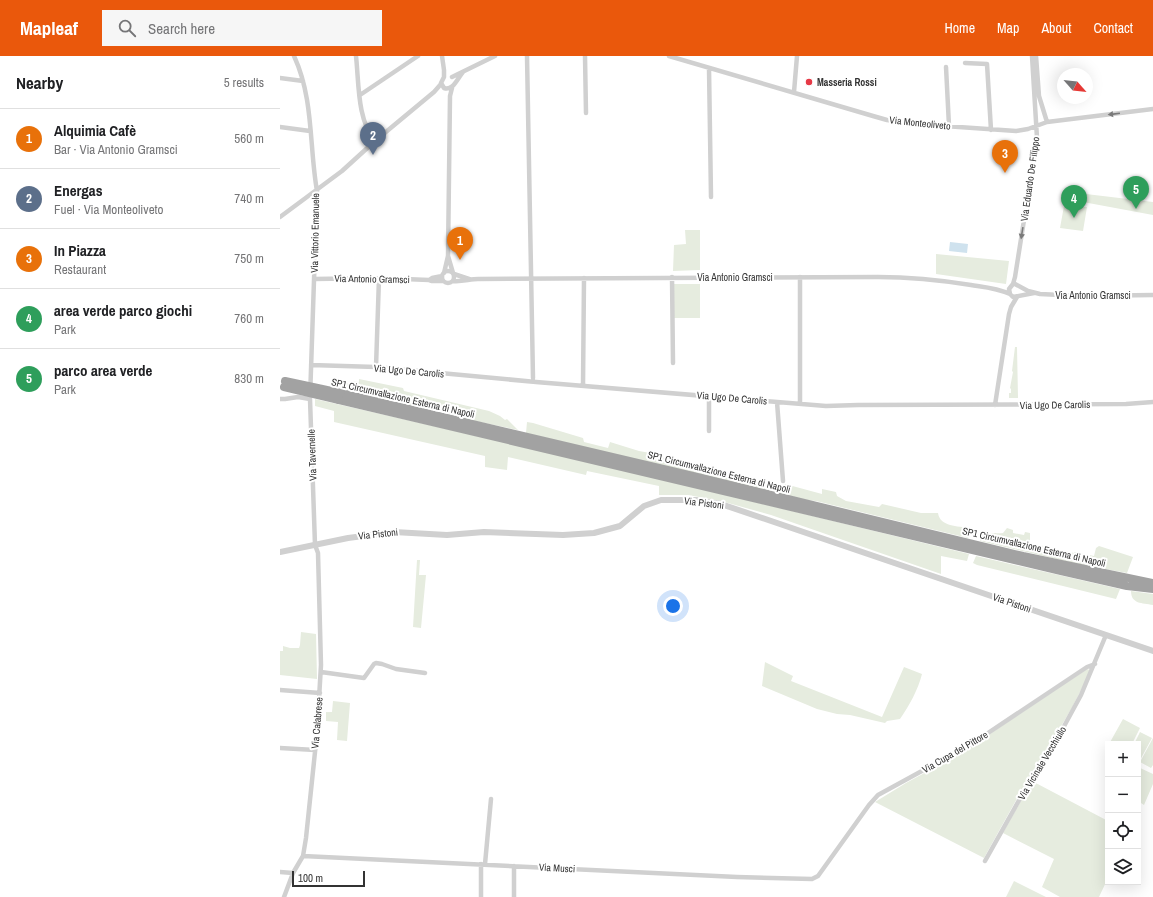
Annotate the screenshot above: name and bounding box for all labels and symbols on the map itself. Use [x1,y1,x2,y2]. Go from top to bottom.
north arrow [1057,68,1093,104]
place label: Masseria Rossi [817,76,877,89]
marker: Masseria Rossi [804,77,814,87]
one-way arrow [1108,111,1120,117]
street label: Via Monteoliveto [889,113,952,133]
pin: 2 [360,122,386,155]
street label: Via Eduardo De Filippo [1018,135,1042,222]
pin: 3 [992,140,1018,173]
pin: 5 [1123,176,1149,209]
pin: 4 [1061,185,1087,218]
street label: Via Vittorio Emanuele [308,192,322,273]
pin: 1 [447,227,473,260]
one-way arrow [1019,227,1025,239]
street label: Via Antonio Gramsci [697,271,773,284]
street label: Via Antonio Gramsci [334,272,410,286]
street label: Via Antonio Gramsci [1055,289,1131,302]
street label: Via Ugo De Carolis [373,361,445,381]
street label: SP1 Circumvallazione Esterna di Napoli [330,375,476,421]
street label: Via Ugo De Carolis [696,388,768,408]
street label: Via Ugo De Carolis [1020,398,1090,412]
street label: Via Tavernelle [305,428,319,481]
street label: SP1 Circumvallazione Esterna di Napoli [646,448,792,496]
street label: Via Pistoni [683,494,725,512]
street label: SP1 Circumvallazione Esterna di Napoli [961,524,1107,570]
street label: Via Pistoni [357,525,399,543]
street label: Via Pistoni [991,590,1033,616]
your location [663,596,683,616]
street label: Via Calabrese [308,696,326,749]
street label: Via Vicinale Vecchiullo [1015,723,1069,802]
street label: Via Cupa del Pittore [920,728,991,776]
street label: Via Musci [539,861,575,875]
scale bar [292,869,365,888]

